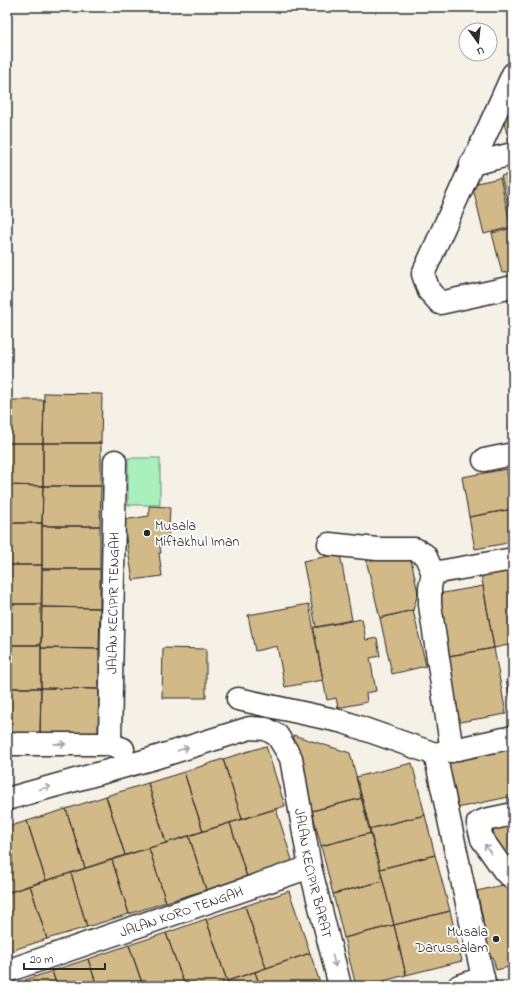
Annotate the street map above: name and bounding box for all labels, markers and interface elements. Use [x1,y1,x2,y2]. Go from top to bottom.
north arrow [458,22,498,62]
text: U [475,42,486,59]
place label: Musala Miftakhul Iman [155,516,240,553]
marker: Musala Miftakhul Iman [142,528,152,538]
street label: JALAN KECIPIR TENGAH [102,532,126,674]
one-way arrow [53,740,66,748]
one-way arrow [176,745,189,752]
one-way arrow [38,784,51,792]
street label: JALAN KECIPIR BARAT [288,807,337,941]
one-way arrow [484,843,493,854]
street label: JALAN KORO TENGAH [117,882,246,944]
place label: Musala Darussalam [414,922,488,959]
marker: Musala Darussalam [491,934,501,944]
scale bar [24,945,105,971]
text: 20 m [30,951,53,969]
one-way arrow [330,954,338,967]

